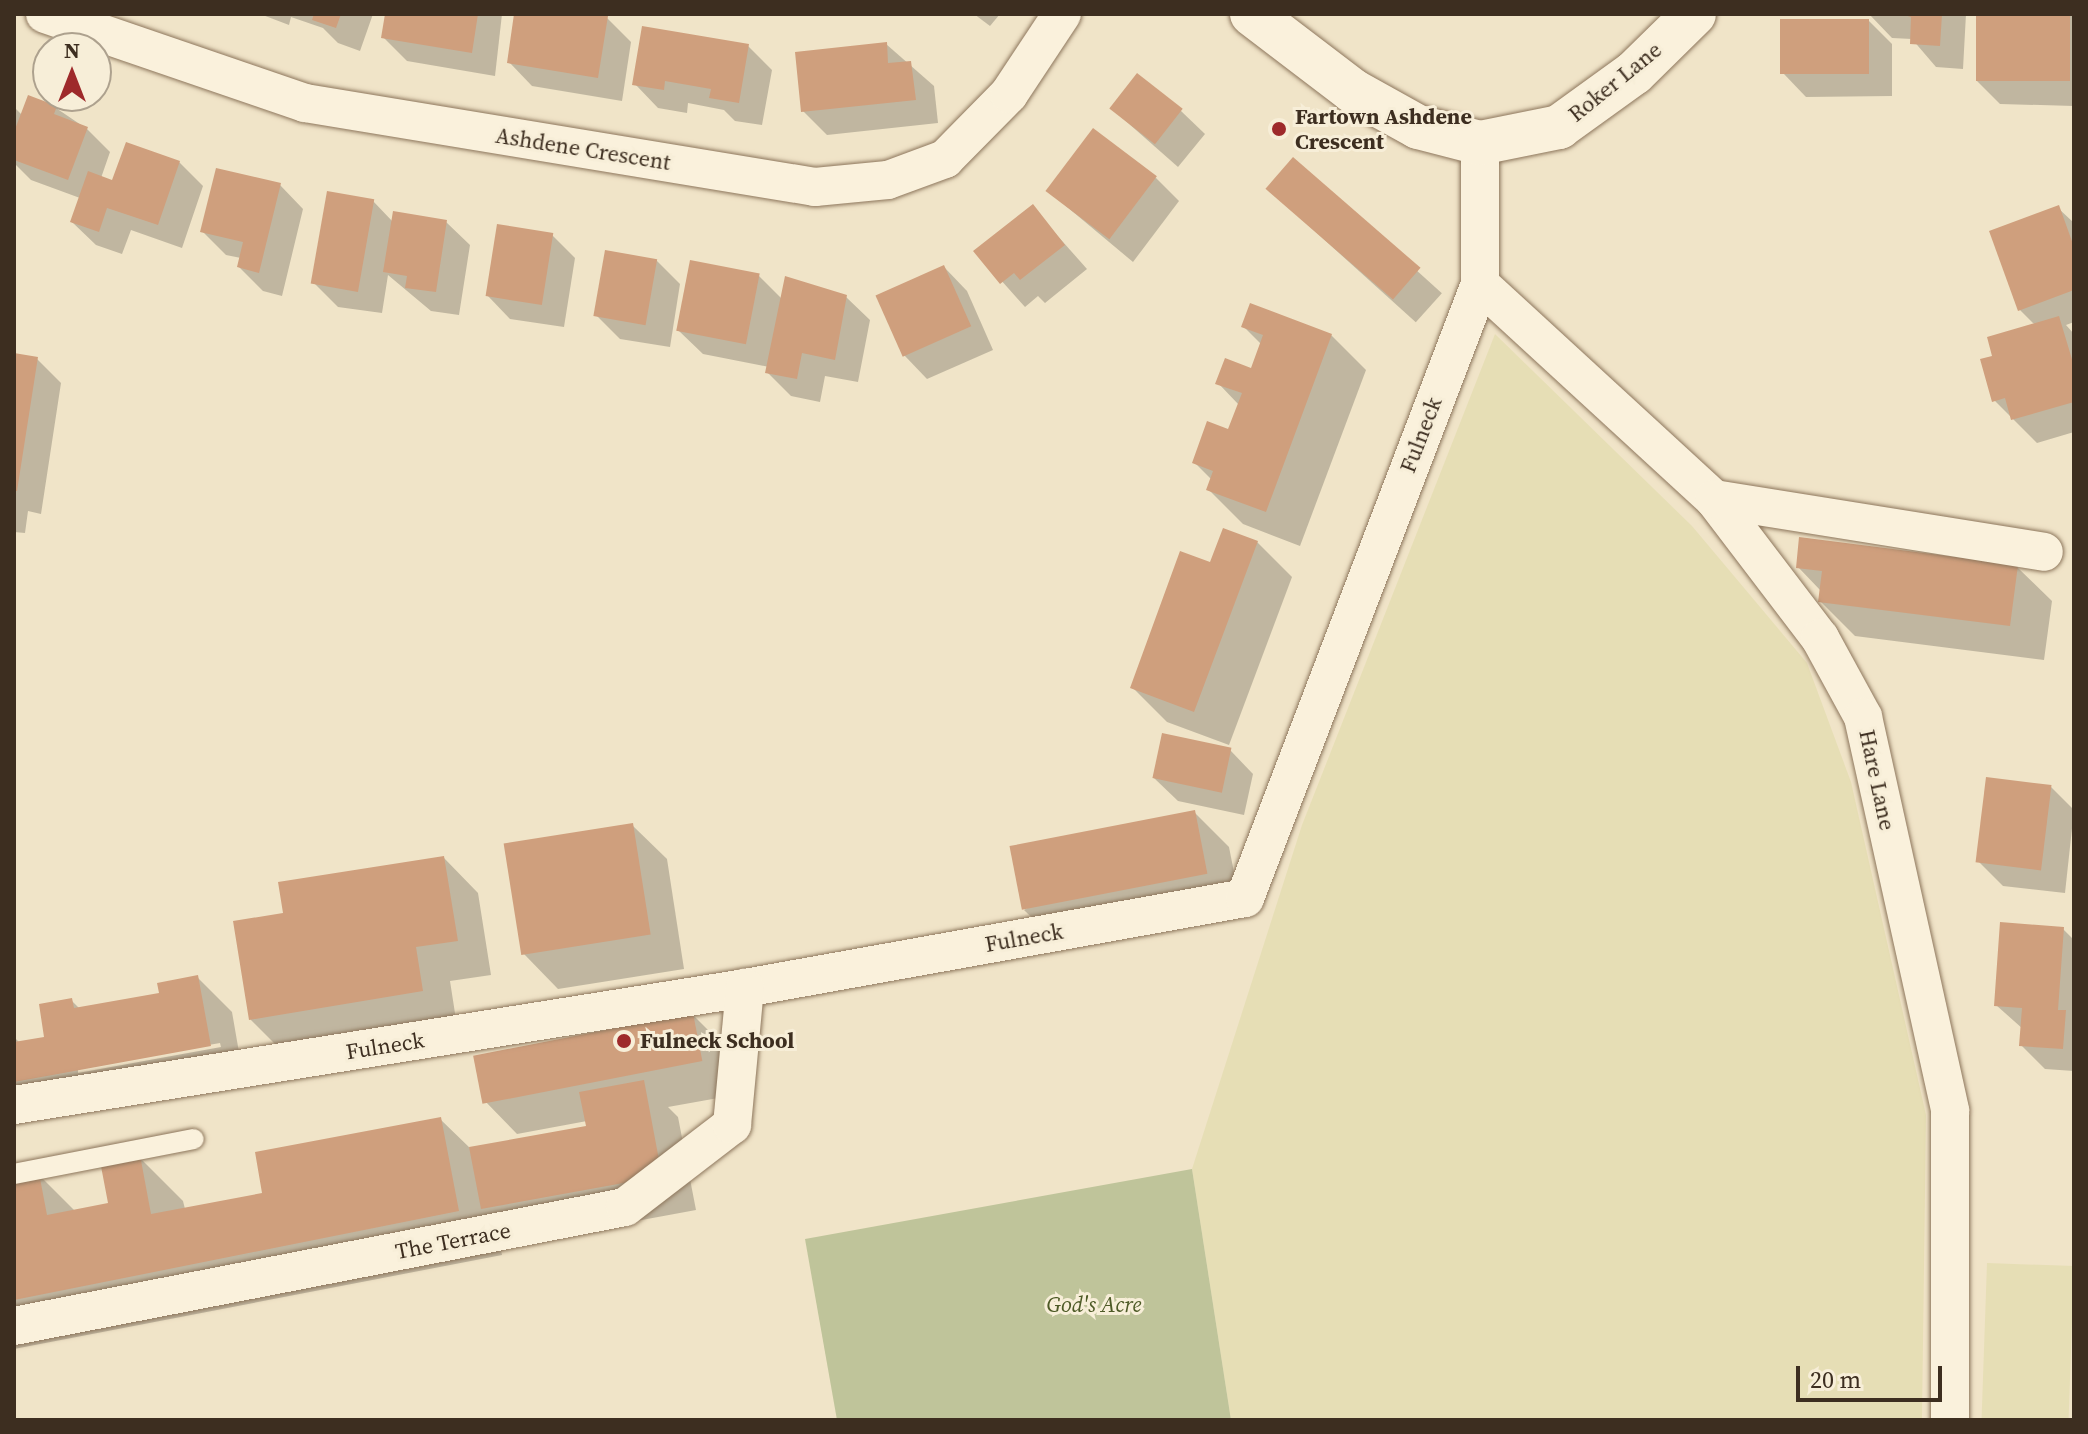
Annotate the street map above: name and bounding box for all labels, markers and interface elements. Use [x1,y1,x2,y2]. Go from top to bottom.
north arrow [32,32,112,112]
text: N [64,35,80,65]
street label: Roker Lane [1563,37,1667,127]
place label: Fartown Ashdene Crescent [1295,103,1472,154]
marker: Fartown Ashdene Crescent [1270,120,1288,138]
street label: Ashdene Crescent [494,122,672,176]
street label: Fulneck [1395,394,1447,476]
street label: Hare Lane [1853,727,1901,833]
street label: Fulneck [983,918,1065,958]
street label: Fulneck [344,1027,426,1065]
place label: Fulneck School [640,1028,794,1054]
marker: Fulneck School [615,1032,633,1050]
street label: The Terrace [393,1217,513,1265]
park label: God's Acre [1046,1292,1142,1318]
scale bar [1800,1350,1946,1400]
text: 20 m [1810,1363,1861,1396]

